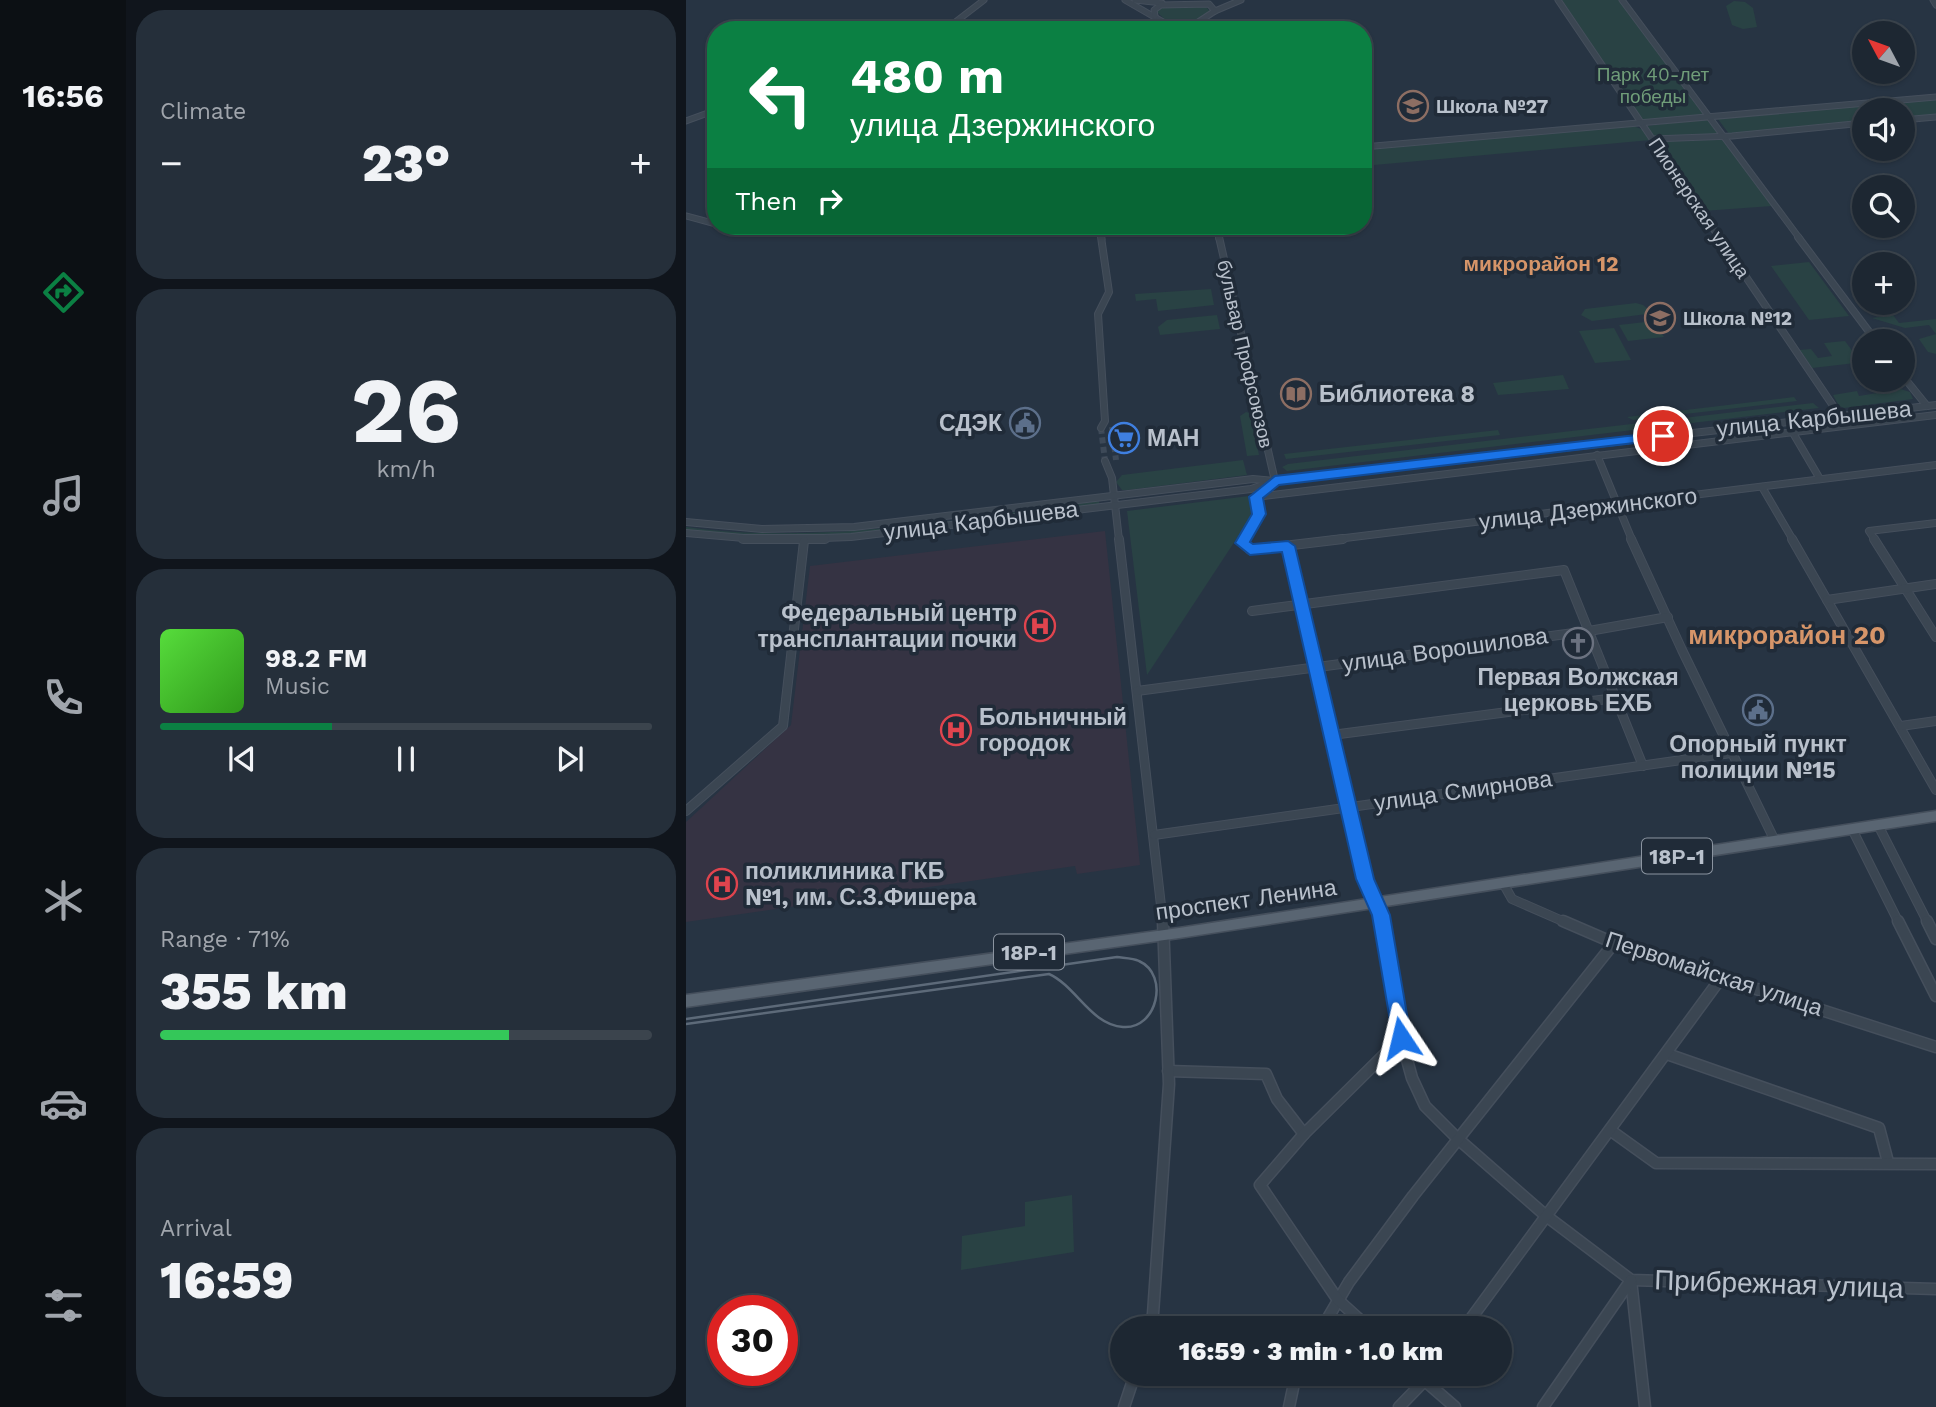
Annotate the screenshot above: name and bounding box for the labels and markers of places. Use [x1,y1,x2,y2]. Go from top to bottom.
school or university icon: Школа №27 [1396,89,1430,123]
place label: Школа №27 [1436,95,1548,118]
school or university icon: Школа №12 [1643,301,1677,335]
place label: Школа №12 [1683,307,1792,330]
library icon: Библиотека 8 [1279,377,1313,411]
place label: Библиотека 8 [1319,381,1475,408]
public building icon: СДЭК [1008,406,1042,440]
pin [1633,406,1693,466]
place label: СДЭК [939,410,1003,437]
supermarket icon: МАН [1107,421,1141,455]
place label: МАН [1147,425,1199,452]
place label: Федеральный центр трансплантации почки [758,600,1017,653]
hospital icon: Федеральный центр трансплантации почки [1023,609,1057,643]
church icon: Первая Волжская церковь ЕХБ [1561,626,1595,660]
place label: Первая Волжская церковь ЕХБ [1477,664,1679,717]
public building icon: Опорный пункт полиции №15 [1741,693,1775,727]
place label: Больничный городок [979,704,1127,757]
hospital icon: Больничный городок [939,713,973,747]
place label: Опорный пункт полиции №15 [1669,731,1847,784]
place label: поликлиника ГКБ №1, им. С.З.Фишера [745,858,976,911]
hospital icon: поликлиника ГКБ №1, им. С.З.Фишера [705,867,739,901]

